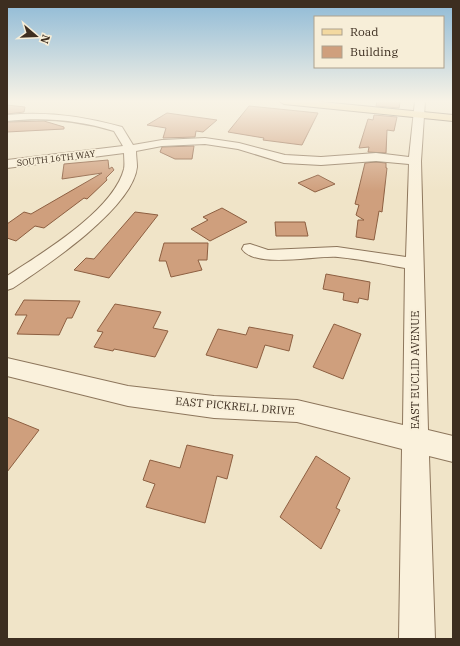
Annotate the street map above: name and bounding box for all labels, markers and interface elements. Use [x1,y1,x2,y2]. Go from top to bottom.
north arrow [16,16,56,56]
legend [314,16,444,68]
text: Road [350,24,379,39]
text: N [37,33,53,46]
text: Building [350,44,398,59]
street label: SOUTH 16TH WAY [16,148,96,168]
street label: EAST EUCLID AVENUE [408,311,422,429]
street label: EAST PICKRELL DRIVE [175,394,295,418]

